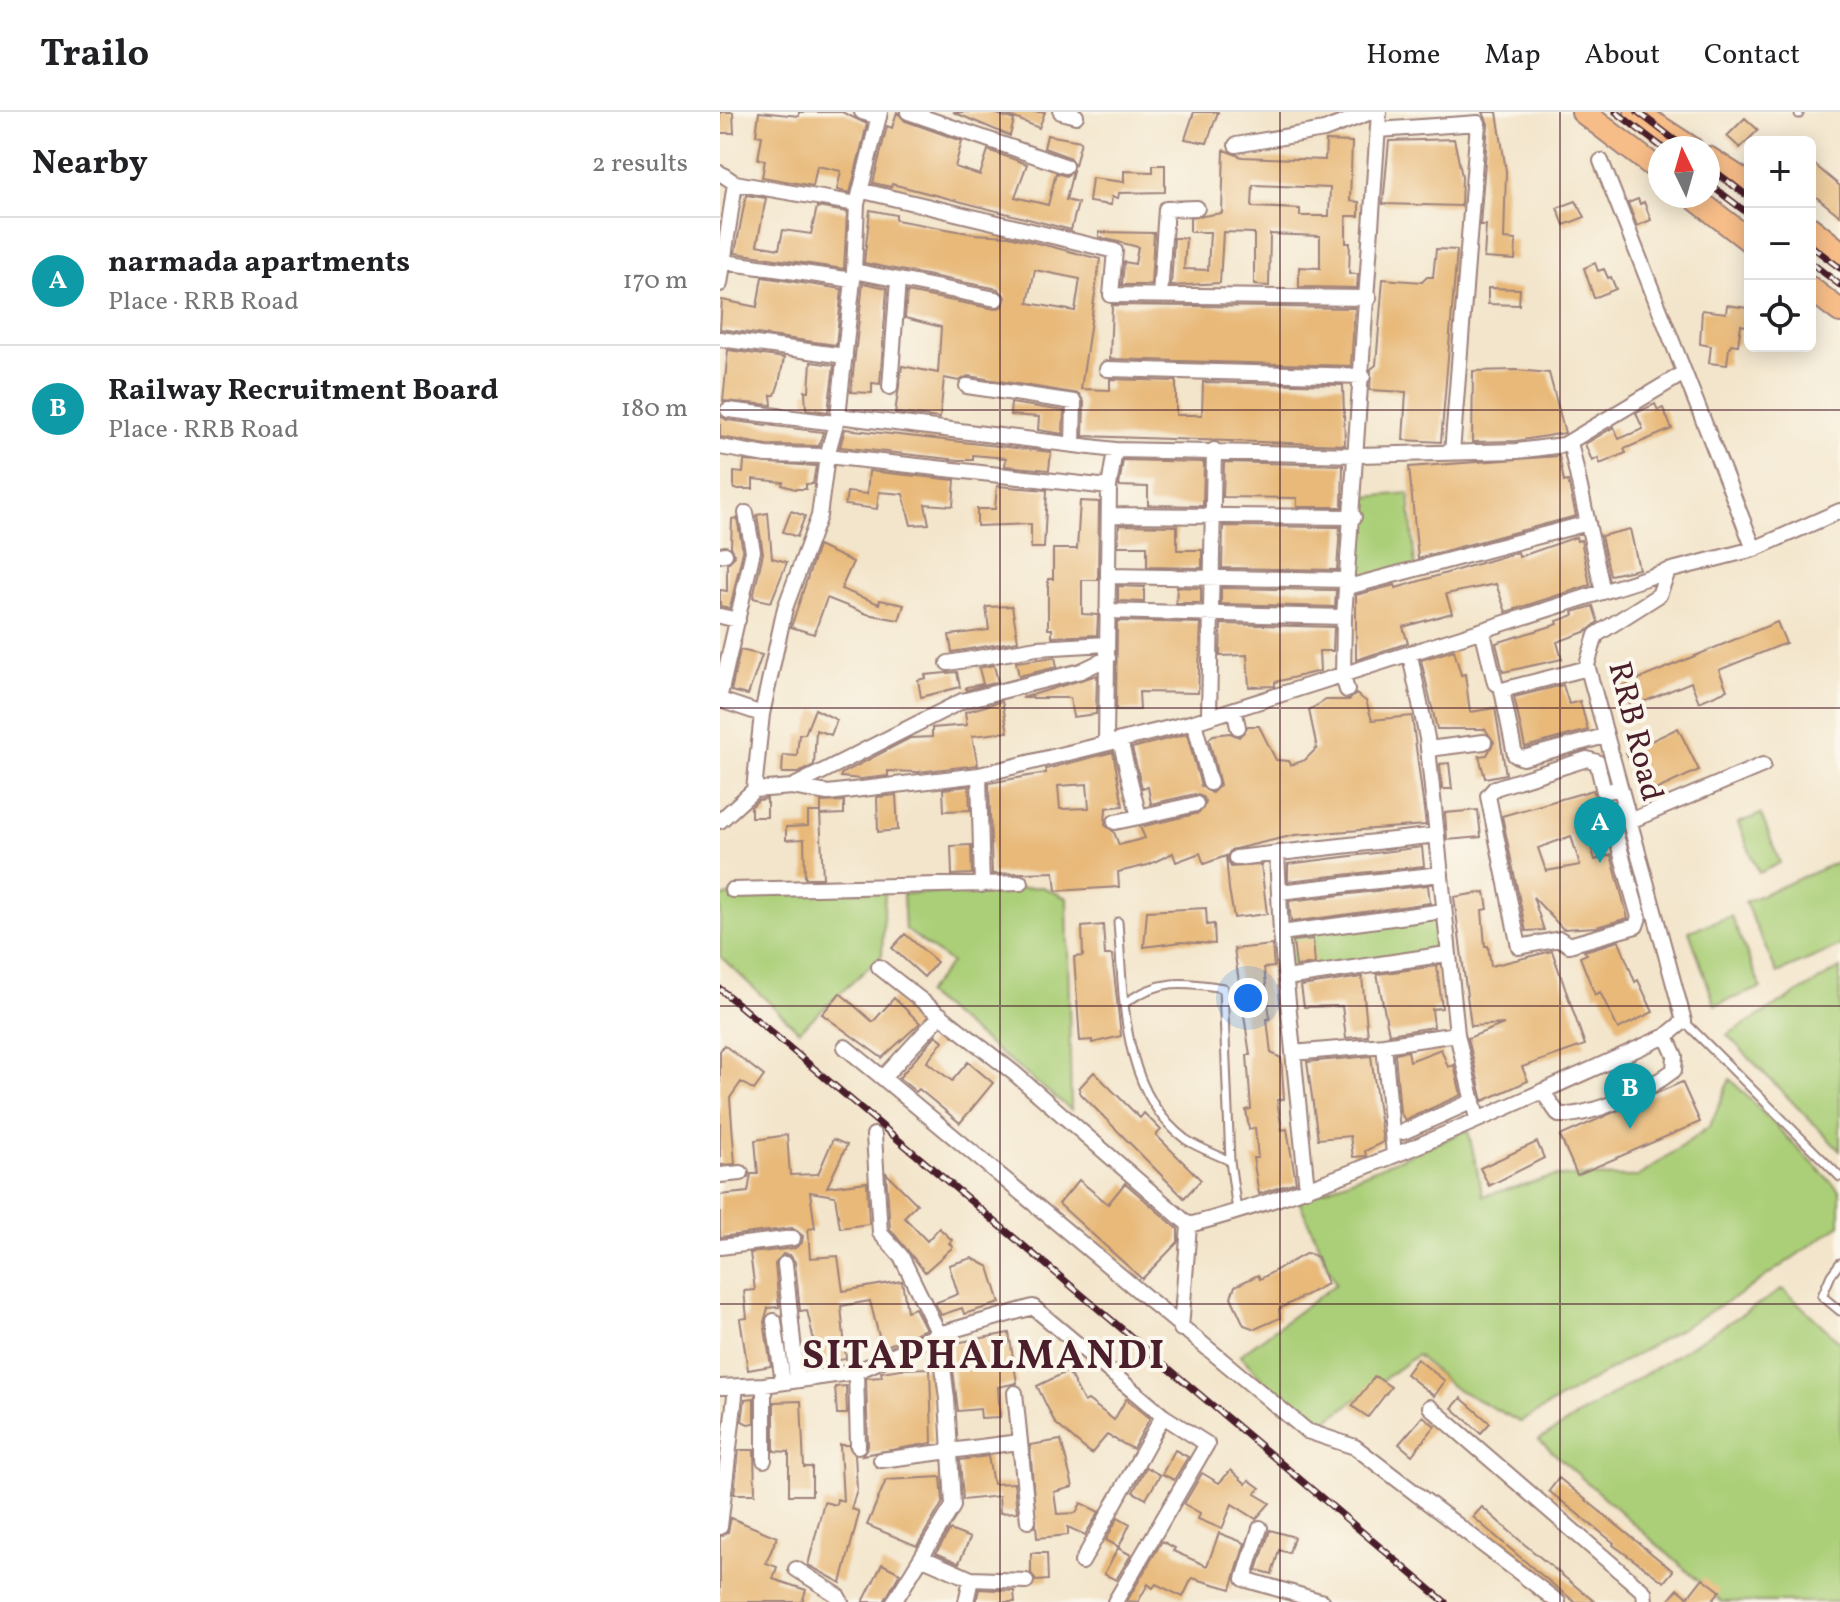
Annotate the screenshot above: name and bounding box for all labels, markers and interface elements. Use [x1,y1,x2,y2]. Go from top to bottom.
text: Trailo [40,29,149,82]
text: Home [1366,36,1440,75]
text: Map [1484,36,1540,75]
text: About [1584,36,1660,75]
text: Contact [1704,36,1800,75]
north arrow [1648,136,1720,208]
map controls [1744,136,1816,352]
button: + [1744,136,1816,208]
text: Nearby [32,141,148,188]
text: 2 results [592,146,688,182]
button: − [1744,208,1816,280]
text: narmada apartments [108,242,410,284]
text: A [49,263,67,299]
text: 170 m [623,263,688,299]
button: locate [1744,280,1816,352]
text: Place · RRB Road [108,284,299,320]
text: Railway Recruitment Board [108,370,498,412]
text: B [49,391,67,427]
text: 180 m [621,391,688,427]
text: Place · RRB Road [108,412,299,448]
street label: RRB Road [1596,657,1673,806]
pin: A [1574,797,1626,863]
your location [1228,978,1268,1018]
pin: B [1604,1063,1656,1129]
district label: SITAPHALMANDI [802,1330,1166,1386]

